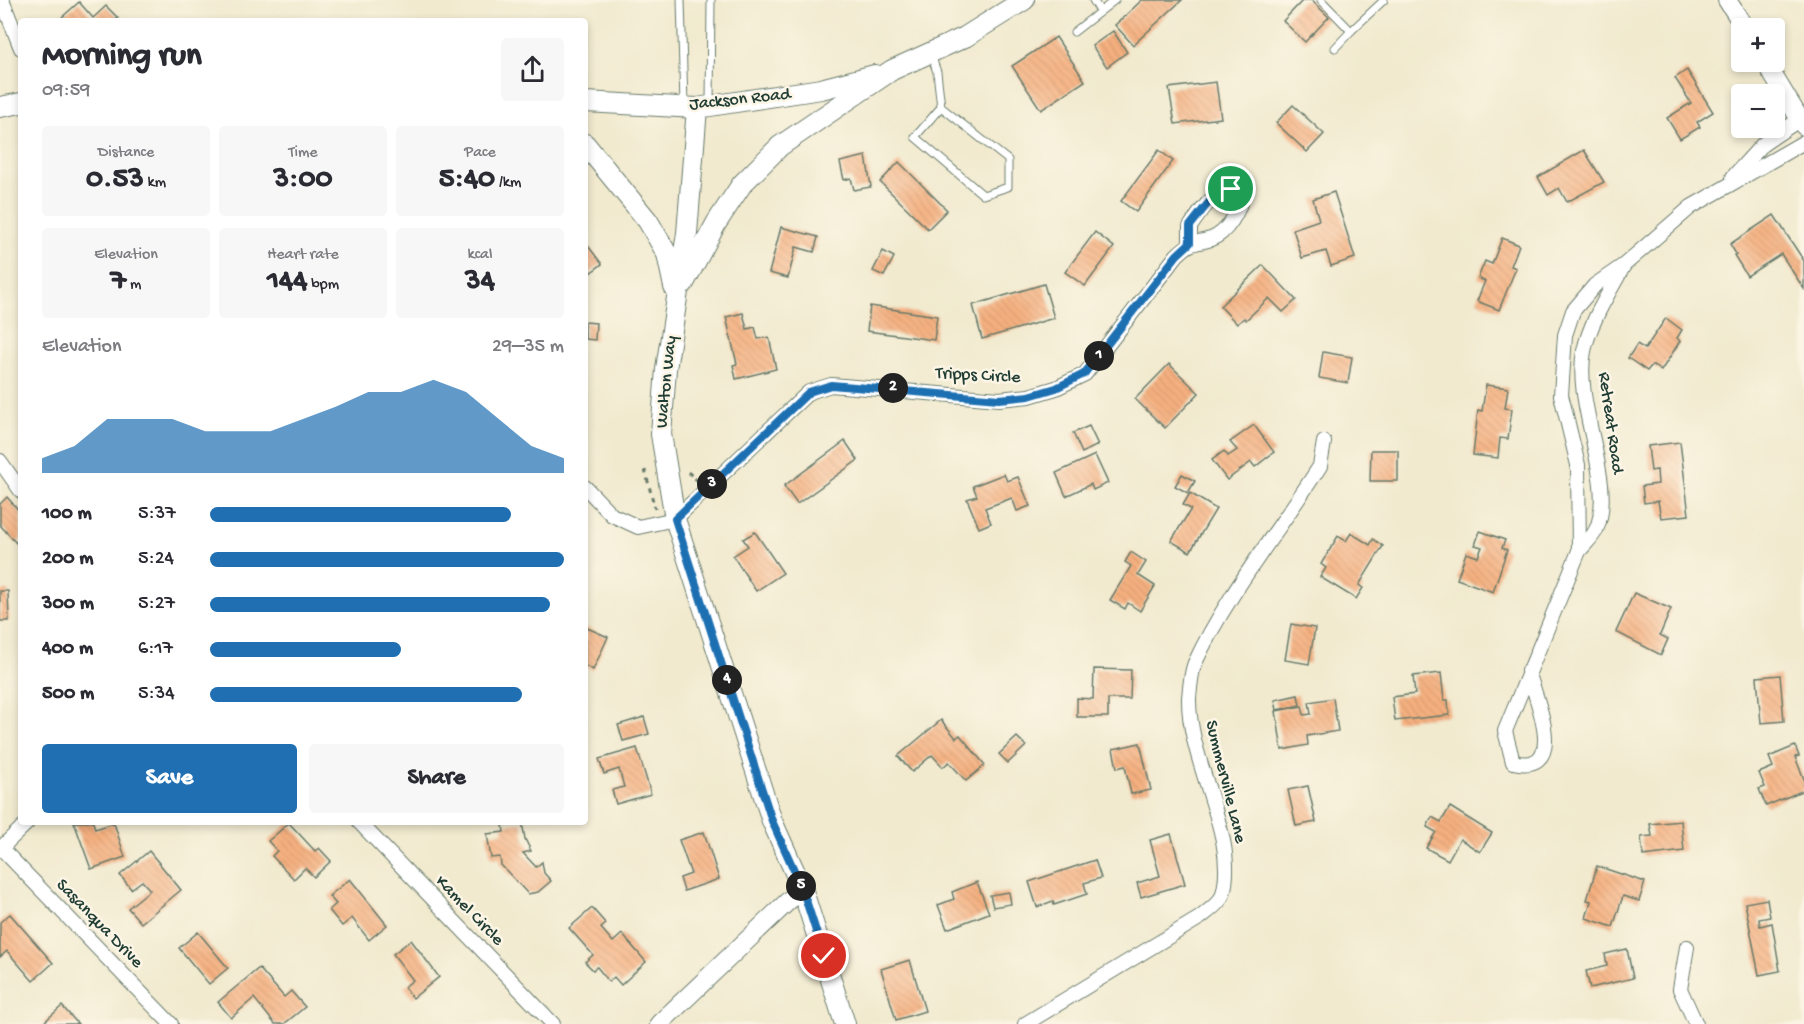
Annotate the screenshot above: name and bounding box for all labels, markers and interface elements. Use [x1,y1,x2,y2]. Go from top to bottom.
map controls [1731,18,1785,138]
button: + [1731,18,1785,72]
text: Morning run [42,38,202,76]
button: share [501,38,564,101]
text: 09:59 [42,80,90,103]
street label: Jackson Road [688,84,793,116]
button: − [1731,84,1785,138]
text: Distance [98,144,154,163]
text: Time [288,144,318,163]
text: Pace [464,144,496,163]
text: 0.53 [86,163,144,198]
text: 3:00 [273,163,333,198]
text: 5:40 [439,163,495,198]
pin [1205,163,1256,214]
icon: arrive [1214,172,1247,205]
text: km [144,174,166,193]
text: /km [495,174,521,193]
text: Elevation [94,246,158,265]
text: Heart rate [267,246,339,265]
text: kcal [468,246,492,265]
text: 7 [111,265,126,300]
text: 144 [267,265,308,300]
text: 34 [465,265,495,300]
text: m [126,276,141,295]
text: bpm [308,276,339,295]
street label: Walton Way [652,335,682,429]
text: Elevation [42,336,122,359]
text: 29–35 m [492,336,564,359]
pin: 1 [1084,341,1114,371]
text: 1 [1096,346,1102,365]
street label: Tripps Circle [934,363,1022,389]
street label: Retreat Road [1592,371,1628,477]
pin: 2 [878,373,908,403]
text: 2 [889,378,897,397]
pin: 3 [697,469,727,499]
text: 3 [708,474,716,493]
text: 100 m [42,503,92,526]
text: 5:37 [138,503,176,526]
text: 200 m [42,548,93,571]
text: 5:24 [138,548,174,571]
text: 300 m [42,593,94,616]
text: 5:27 [138,593,175,616]
text: 400 m [42,638,93,661]
text: 6:17 [138,638,173,661]
pin: 4 [712,665,742,695]
text: 4 [723,670,731,689]
text: 500 m [42,683,94,706]
text: 5:34 [138,683,175,706]
street label: Summerville Lane [1200,718,1251,846]
button: Save [42,744,297,813]
button: Share [309,744,564,813]
street label: Kamel Circle [430,871,508,951]
pin: 5 [786,871,816,901]
street label: Sasanqua Drive [51,875,147,974]
text: 5 [797,876,805,895]
pin [798,930,849,981]
icon: check [807,939,840,972]

